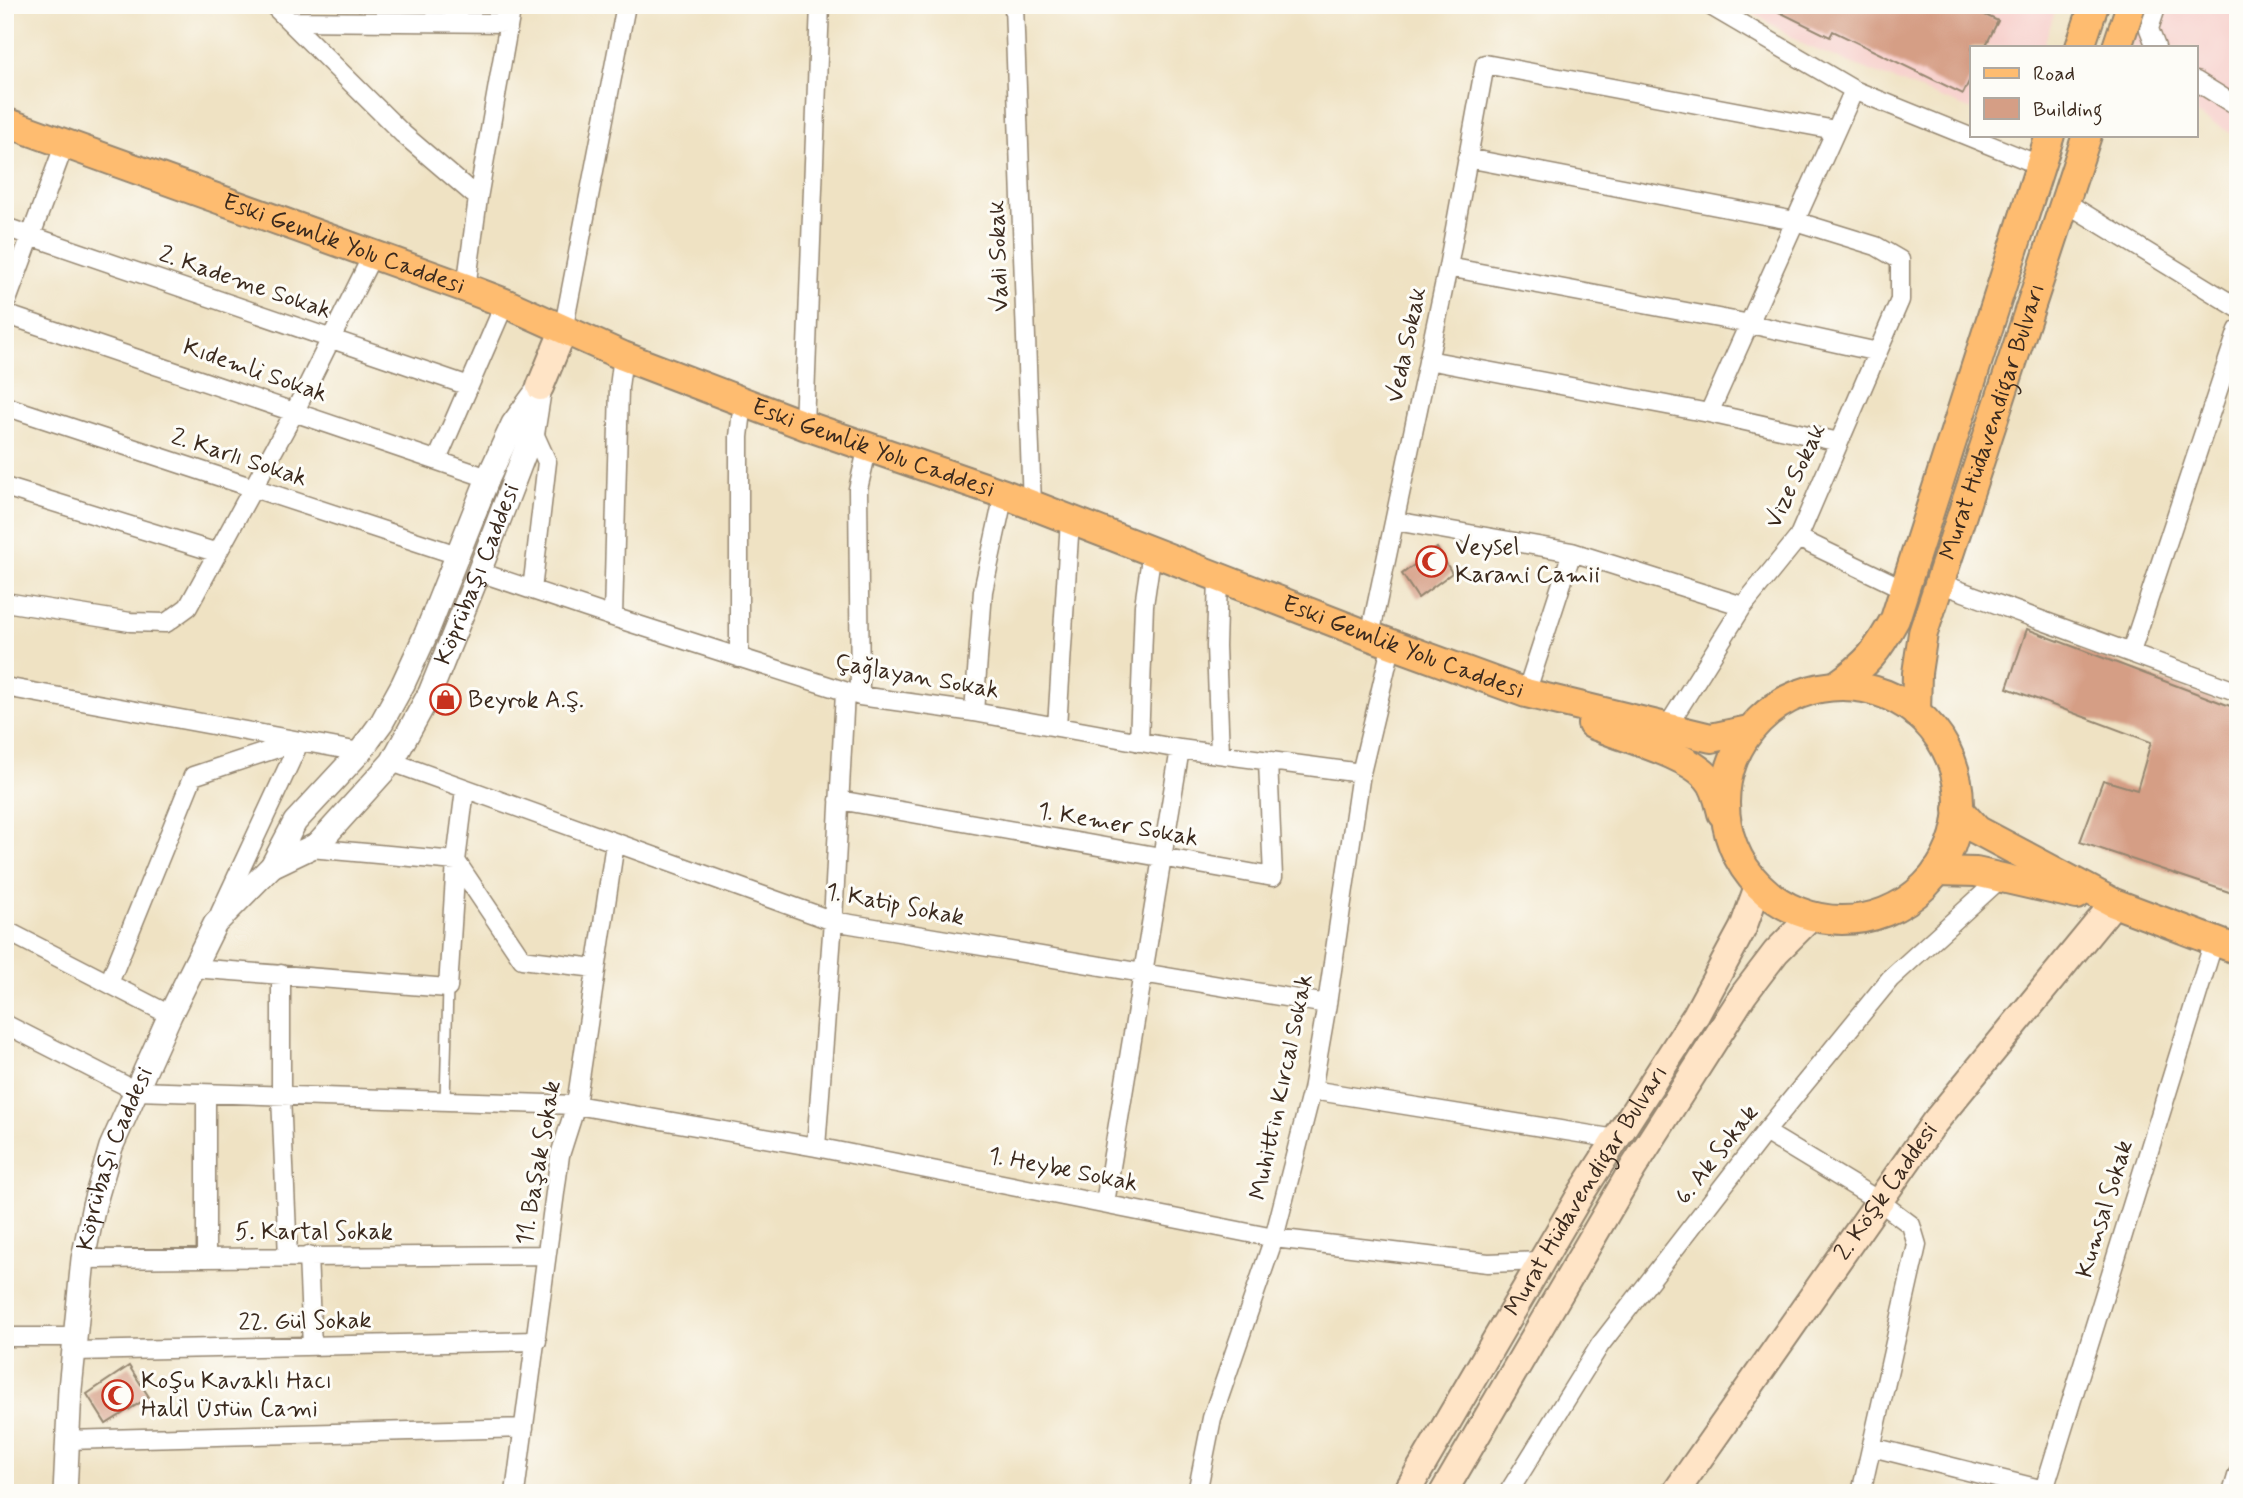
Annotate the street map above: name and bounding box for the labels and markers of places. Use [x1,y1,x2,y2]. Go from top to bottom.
place label: Veysel Karani Camii [1455,532,1600,591]
mosque icon: Veysel Karani Camii [1415,544,1449,578]
shop icon: Beyrok A.Ş. [428,683,462,717]
place label: Beyrok A.Ş. [468,685,584,716]
place label: Koşu Kavaklı Hacı Halil Üstün Cami [141,1366,332,1425]
mosque icon: Koşu Kavaklı Hacı Halil Üstün Cami [101,1378,135,1412]

